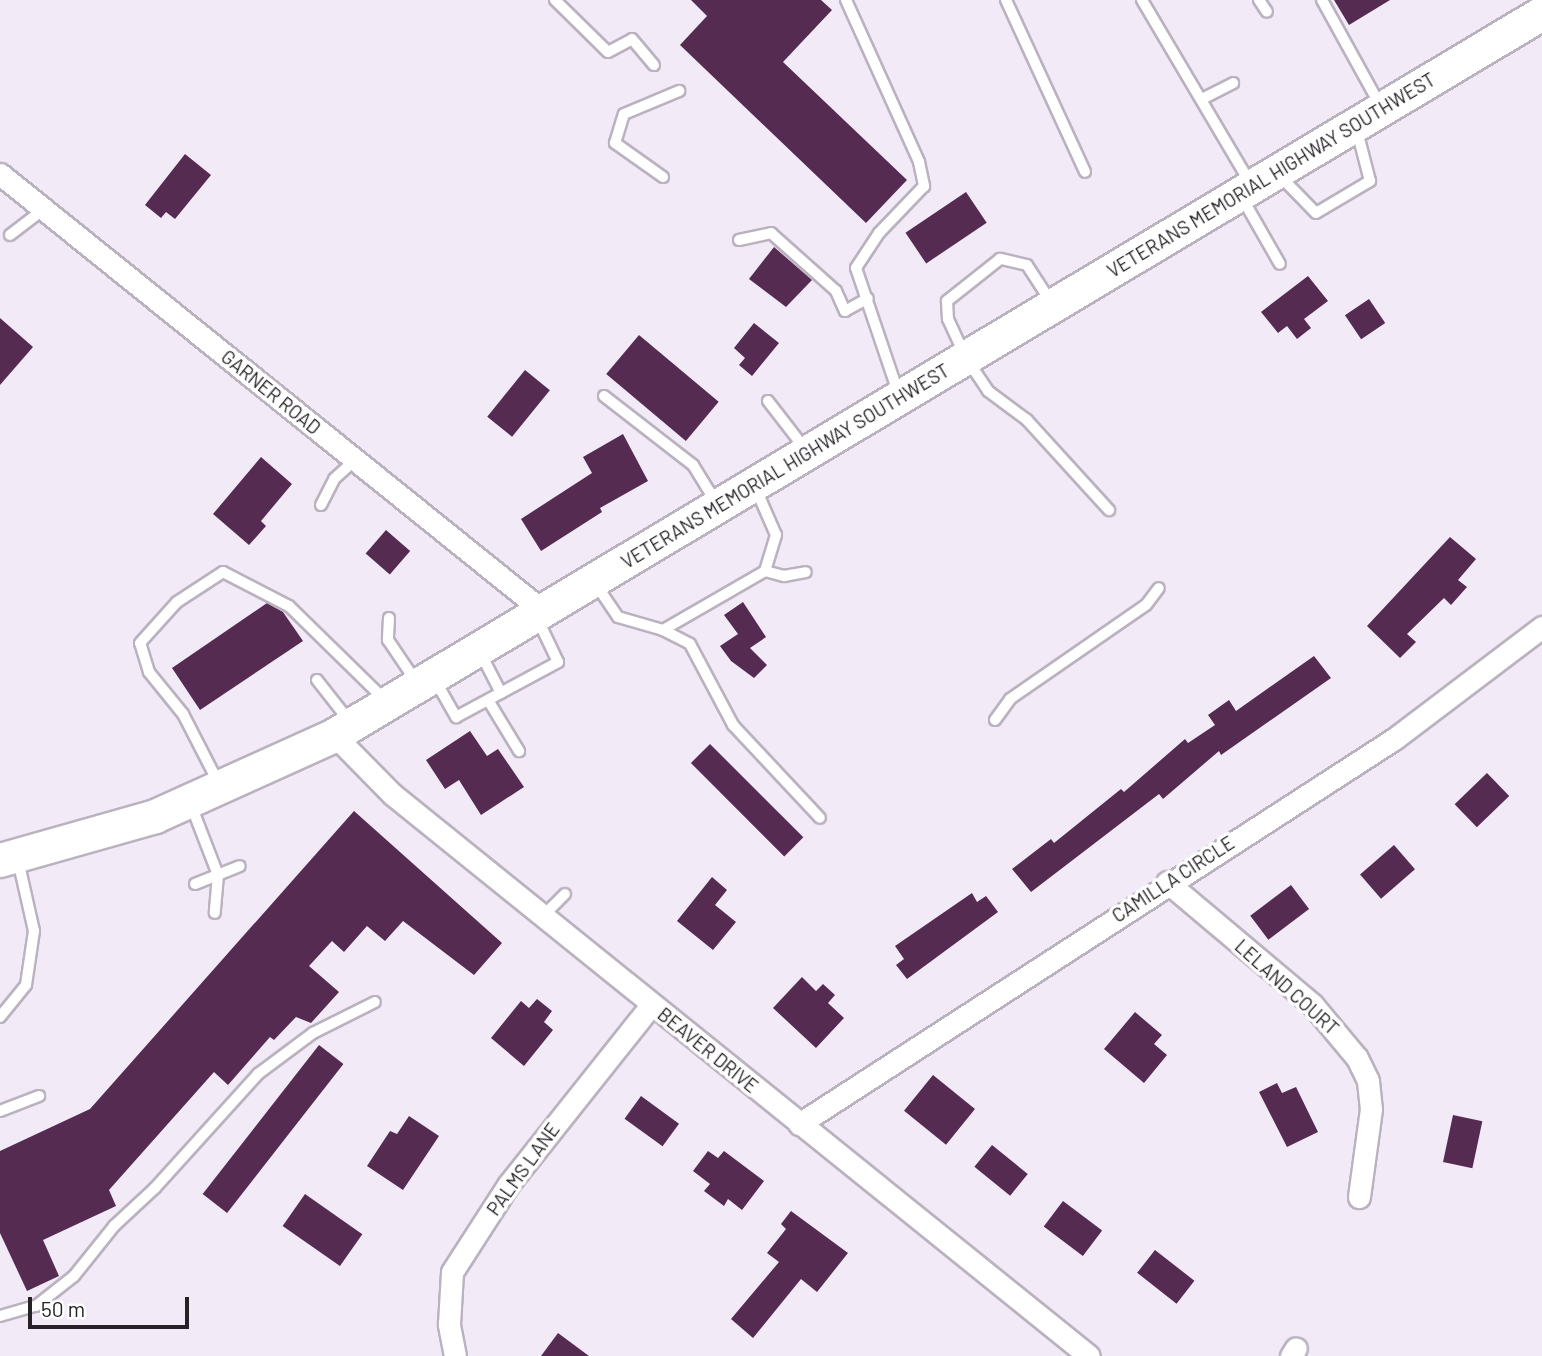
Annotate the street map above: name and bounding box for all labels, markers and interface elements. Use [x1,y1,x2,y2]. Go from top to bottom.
street label: VETERANS MEMORIAL HIGHWAY SOUTHWEST [1103,68,1439,282]
street label: GARNER ROAD [217,345,325,439]
street label: VETERANS MEMORIAL HIGHWAY SOUTHWEST [617,359,953,573]
street label: CAMILLA CIRCLE [1108,831,1238,927]
street label: LELAND COURT [1230,934,1344,1040]
street label: BEAVER DRIVE [653,1003,763,1097]
street label: PALMS LANE [482,1118,564,1220]
scale bar [32,1282,192,1326]
text: 50 m [41,1296,85,1321]

